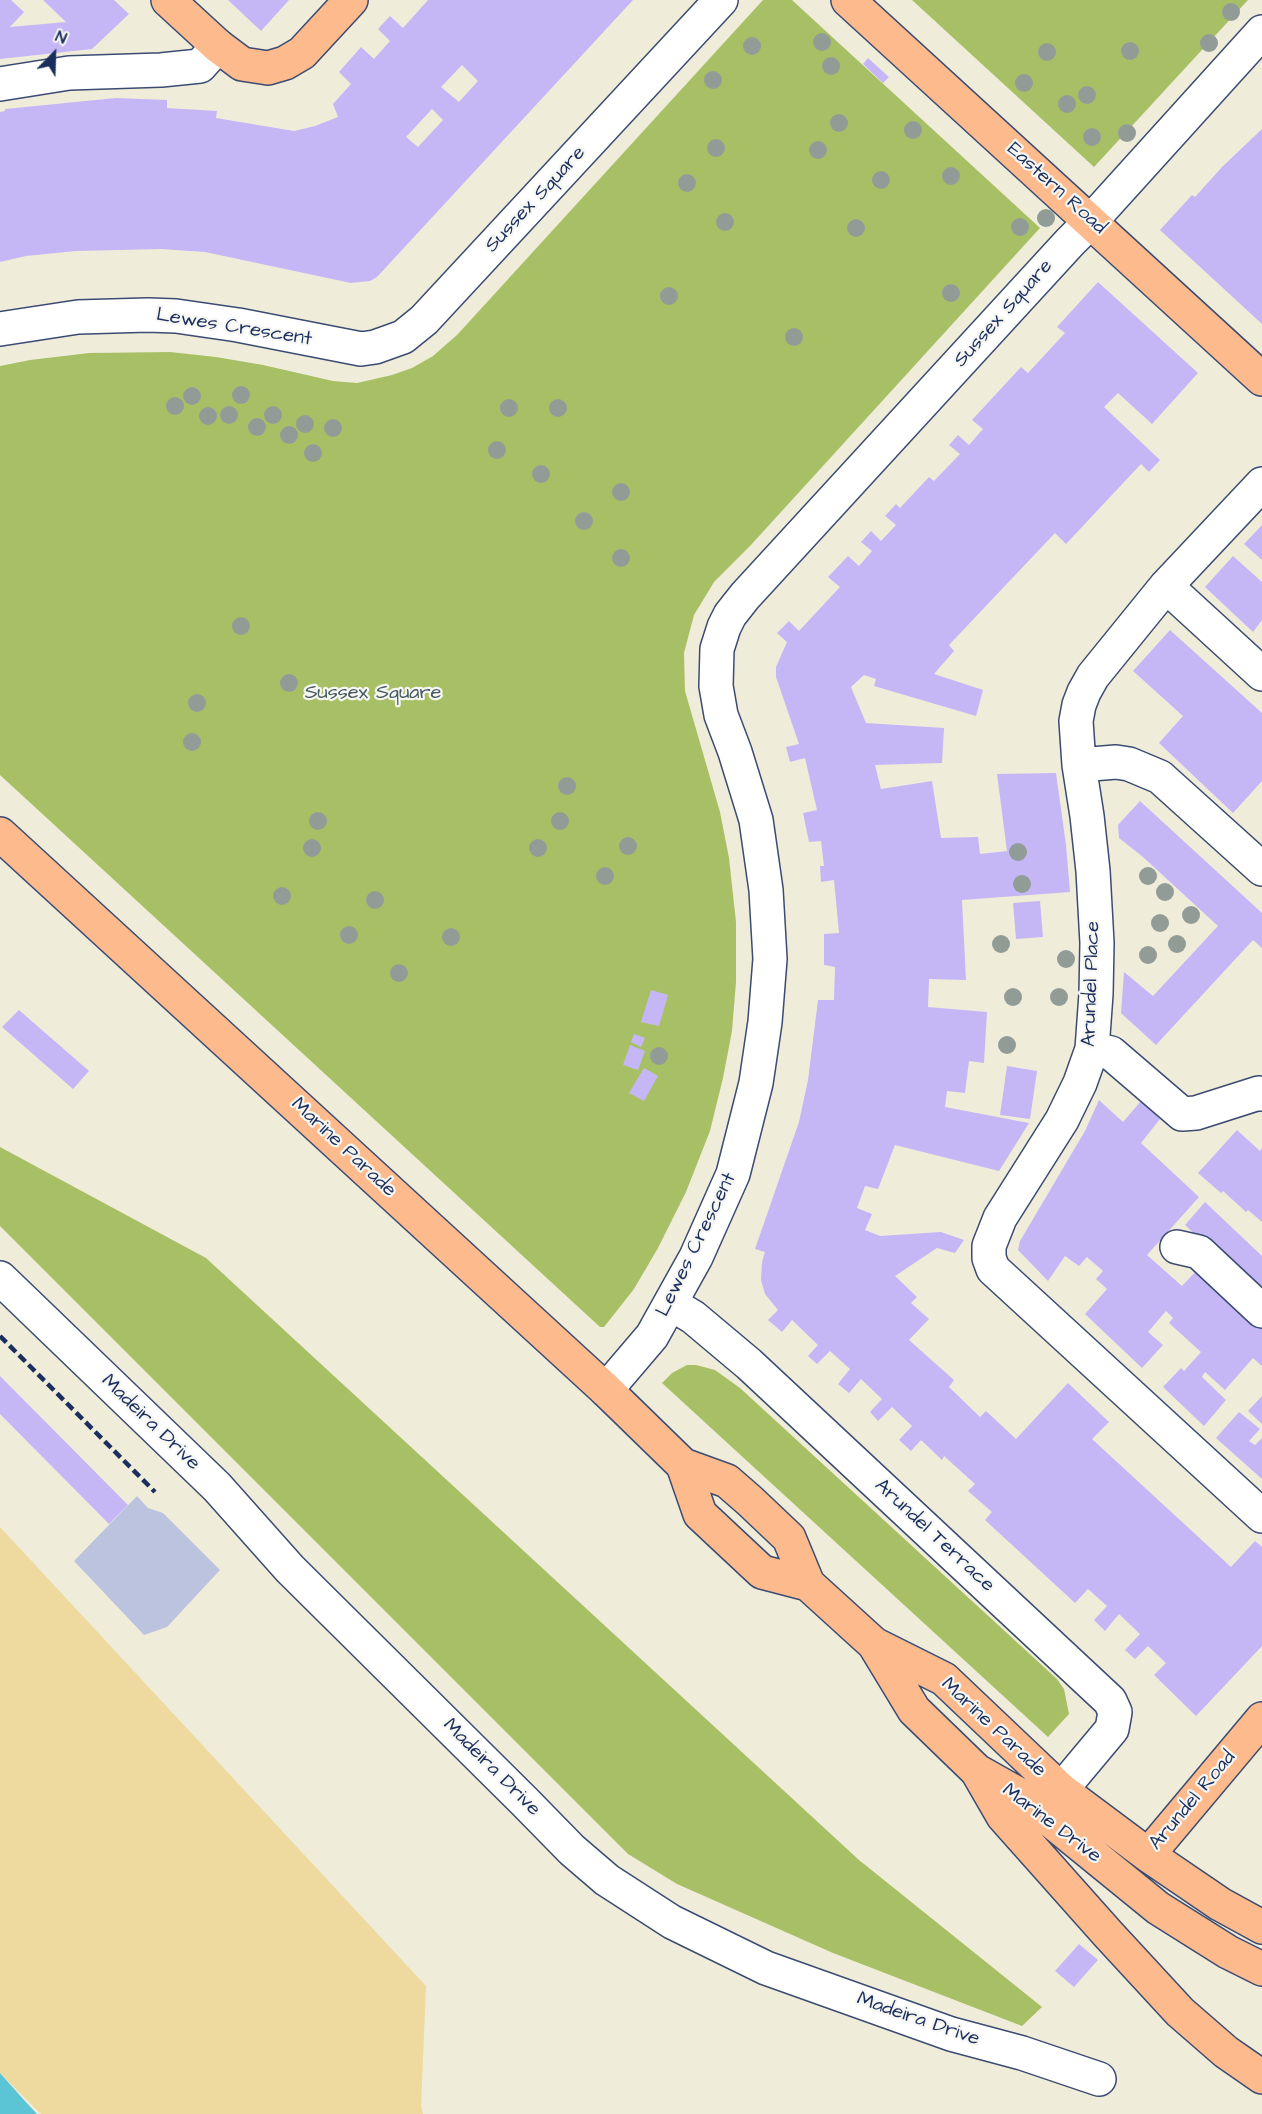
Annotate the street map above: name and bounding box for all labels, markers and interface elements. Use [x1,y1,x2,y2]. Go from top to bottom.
north arrow [24,24,84,84]
text: N [52,25,70,50]
street label: Eastern Road [1001,138,1111,240]
street label: Sussex Square [481,142,591,258]
street label: Sussex Square [949,255,1059,373]
street label: Lewes Crescent [154,304,314,352]
park label: Sussex Square [305,682,441,706]
street label: Arundel Place [1078,921,1106,1047]
street label: Marine Parade [286,1093,400,1203]
street label: Lewes Crescent [652,1169,742,1321]
street label: Madeira Drive [96,1370,204,1476]
street label: Arundel Terrace [869,1474,999,1598]
street label: Marine Parade [936,1673,1050,1783]
street label: Madeira Drive [437,1714,545,1822]
street label: Arundel Road [1145,1746,1241,1856]
street label: Marine Drive [997,1779,1105,1869]
street label: Madeira Drive [853,1988,983,2052]

